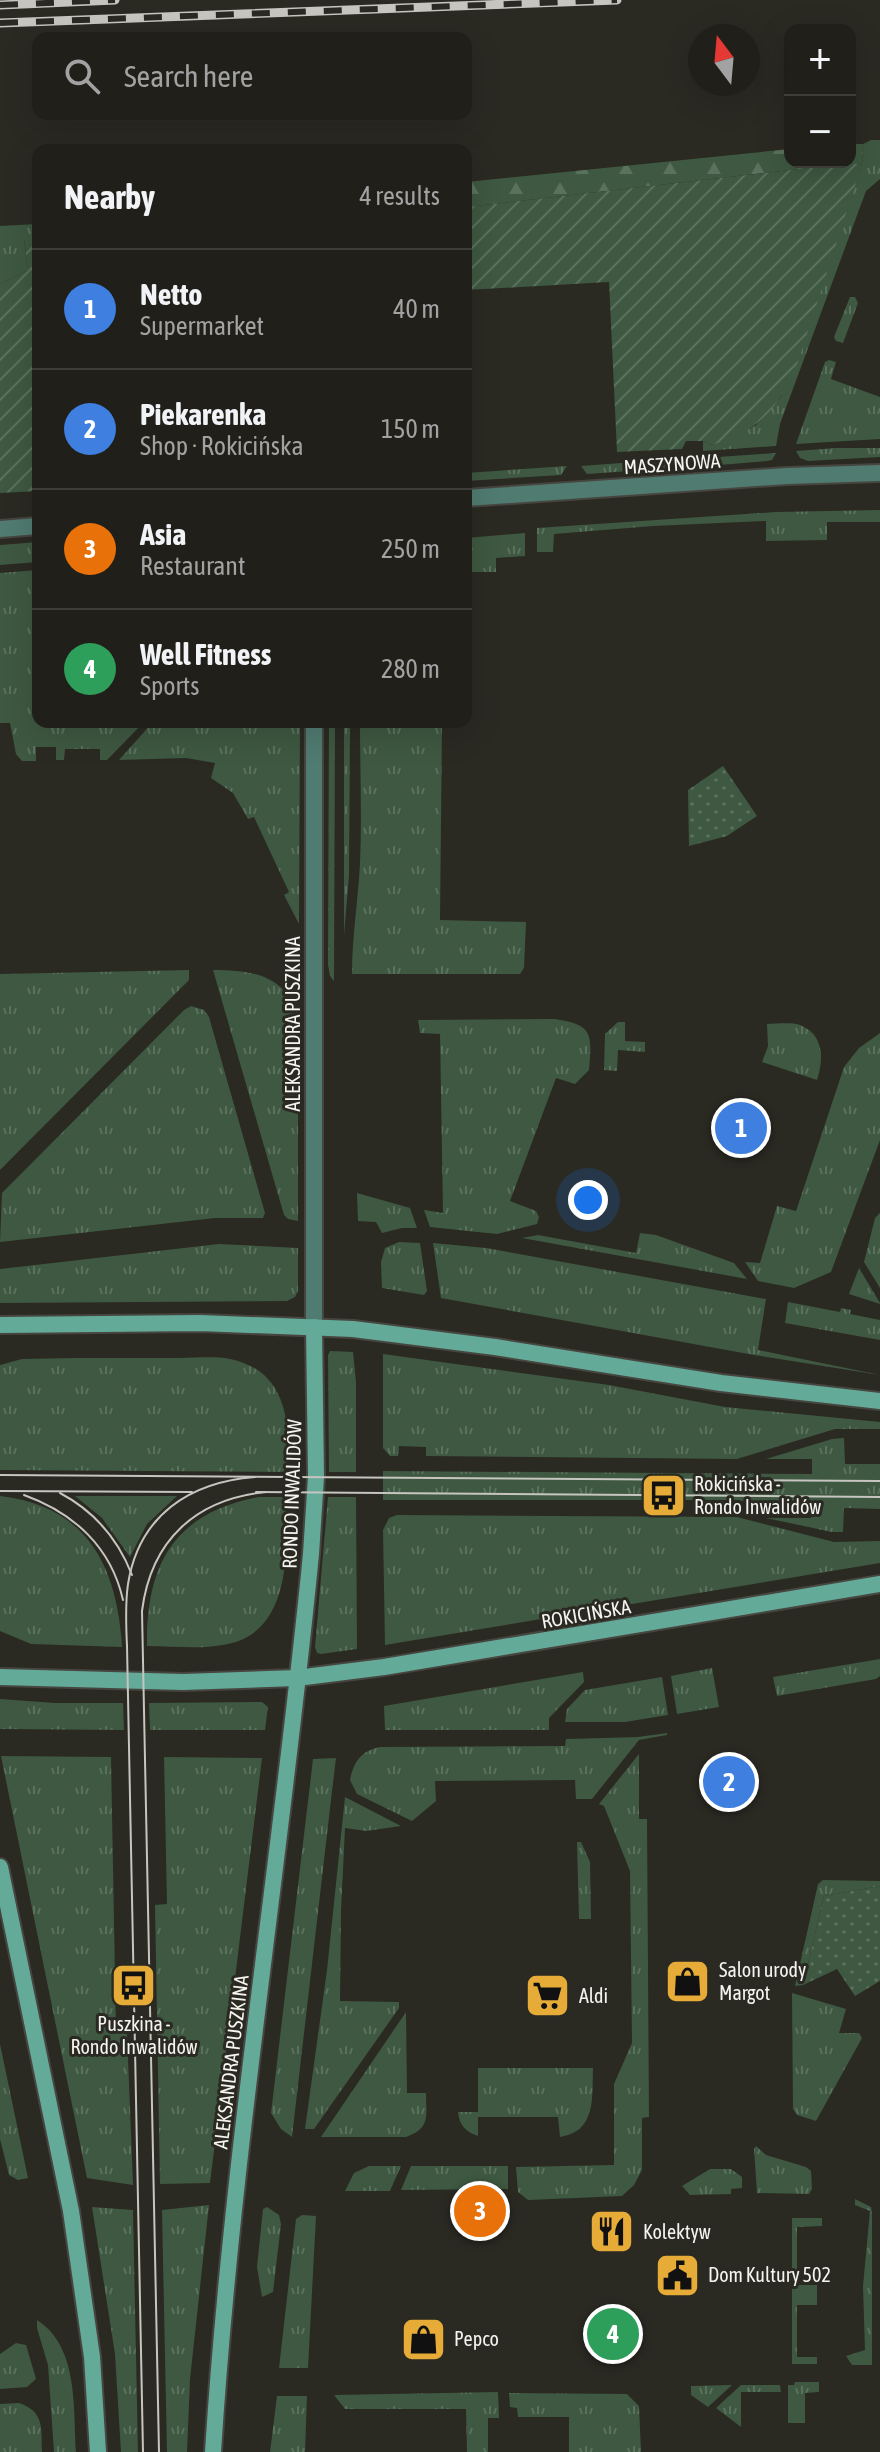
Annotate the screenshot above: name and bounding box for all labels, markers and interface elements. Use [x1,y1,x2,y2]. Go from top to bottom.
north arrow [688,24,760,96]
map controls [784,24,856,168]
button: + [784,24,856,96]
search box [32,32,472,120]
icon: search [60,54,104,98]
text: Search here [124,59,253,93]
button: − [784,96,856,168]
text: Nearby [64,177,155,216]
text: 4 results [359,181,440,211]
text: Netto [140,277,202,311]
text: 1 [84,294,96,324]
text: 40 m [393,294,440,324]
text: Supermarket [140,311,264,341]
text: Piekarenka [140,397,266,431]
text: 2 [84,414,96,444]
text: 150 m [381,414,440,444]
text: Shop · Rokicińska [140,431,304,461]
street label: MASZYNOWA [623,449,721,478]
text: Asia [140,517,186,551]
text: 3 [84,534,96,564]
text: 250 m [381,534,440,564]
text: Restaurant [140,551,245,581]
text: Well Fitness [140,637,271,671]
text: 4 [84,654,96,684]
text: 280 m [381,654,440,684]
text: Sports [140,671,200,701]
street label: ALEKSANDRA PUSZKINA [281,936,304,1112]
pin: 1 [715,1098,767,1158]
your location [568,1180,608,1220]
street label: RONDO INWALIDÓW [277,1418,306,1569]
bus stop icon: Rokicińska - Rondo Inwalidów [639,1471,687,1519]
place label: Rokicińska - Rondo Inwalidów [694,1472,821,1518]
street label: ROKICIŃSKA [539,1594,633,1633]
pin: 2 [703,1752,755,1812]
shop icon: Salon urody Margot [664,1957,712,2005]
place label: Salon urody Margot [719,1958,806,2004]
bus stop icon: Puszkina - Rondo Inwalidów [110,1961,158,2009]
supermarket icon: Aldi [524,1972,572,2020]
street label: ALEKSANDRA PUSZKINA [208,1973,253,2150]
place label: Aldi [579,1984,608,2007]
place label: Puszkina - Rondo Inwalidów [70,2012,198,2058]
pin: 3 [454,2181,506,2241]
restaurant icon: Kolektyw [588,2208,636,2256]
place label: Kolektyw [643,2220,711,2243]
public building icon: Dom Kultury 502 [653,2251,701,2299]
place label: Dom Kultury 502 [708,2263,831,2286]
pin: 4 [587,2304,639,2364]
shop icon: Pepco [399,2315,447,2363]
place label: Pepco [454,2327,499,2350]

